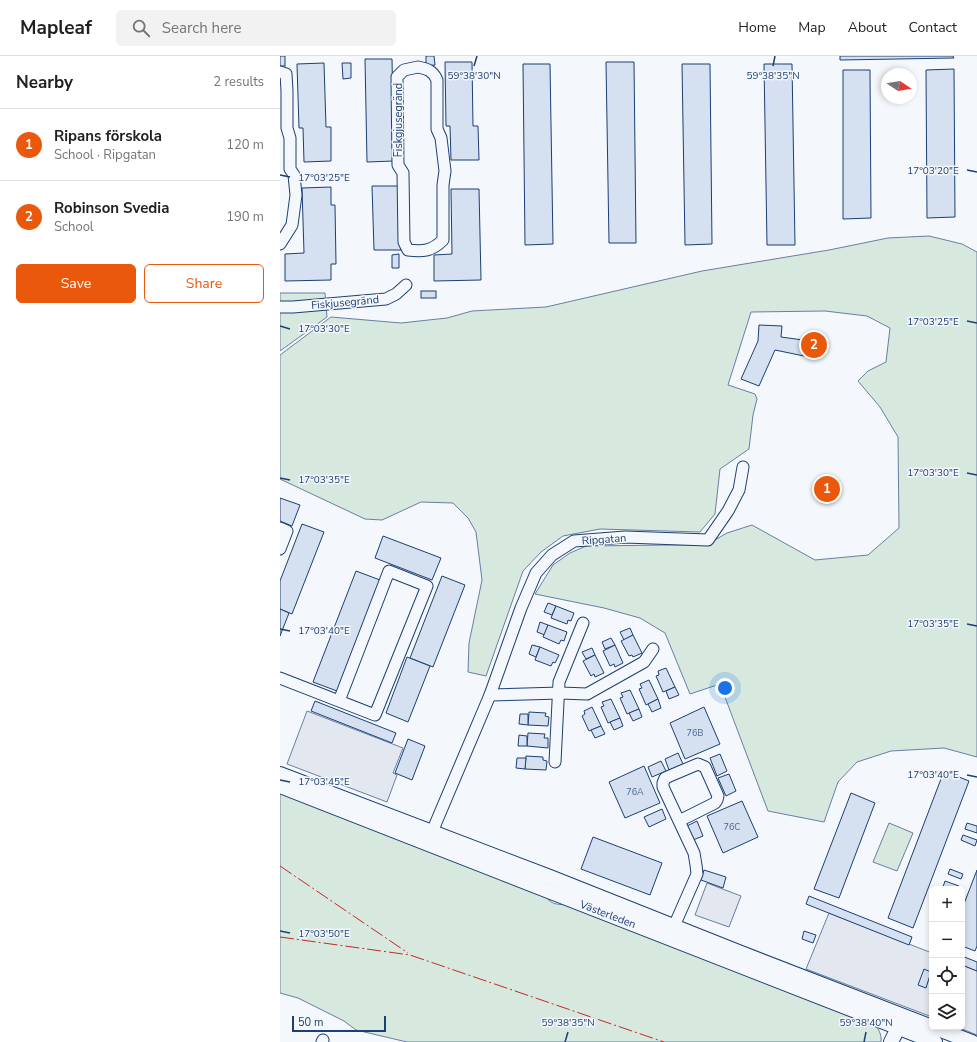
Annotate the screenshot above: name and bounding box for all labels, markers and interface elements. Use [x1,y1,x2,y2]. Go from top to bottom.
search box [116,10,396,46]
text: Mapleaf [20,15,92,41]
icon: search [130,17,152,39]
text: Search here [162,18,241,38]
text: Home [738,18,776,37]
text: Map [798,18,826,37]
text: About [848,18,887,37]
text: Contact [909,18,957,37]
north arrow [881,68,917,104]
text: 59°38'30"N [447,69,501,83]
text: 59°38'35"N [746,69,800,83]
text: Nearby [16,71,73,94]
text: 2 results [213,73,264,91]
street label: Fiskgjusegränd [391,83,406,157]
text: Ripans förskola [54,126,162,146]
text: 1 [25,136,33,154]
text: 120 m [226,136,264,154]
text: School · Ripgatan [54,146,156,164]
text: 17°03'20"E [907,164,959,178]
text: 17°03'25"E [298,171,350,185]
text: Robinson Svedia [54,198,169,218]
text: 2 [25,208,33,226]
text: 190 m [226,208,264,226]
text: School [54,218,94,236]
button: Save [16,264,136,303]
button: Share [144,264,264,303]
street label: Fiskjusegränd [310,292,380,313]
text: 17°03'25"E [907,315,959,329]
text: 17°03'30"E [298,322,350,336]
pin: 2 [801,330,827,360]
text: 17°03'30"E [907,466,959,480]
text: 17°03'35"E [298,473,350,487]
pin: 1 [814,474,840,504]
street label: Ripgatan [581,530,627,549]
text: 17°03'35"E [907,617,959,631]
text: 17°03'40"E [298,624,350,638]
your location [715,678,735,698]
house number: 76B [687,727,703,739]
text: 17°03'40"E [907,768,959,782]
text: 17°03'45"E [298,775,350,789]
house number: 76A [626,786,644,798]
house number: 76C [724,821,740,833]
map controls [929,886,965,1030]
button: + [929,886,965,922]
street label: Västerleden [577,897,638,932]
button: − [929,922,965,958]
text: 17°03'50"E [298,927,350,941]
button: locate [929,958,965,994]
button: layers [929,994,965,1030]
scale bar [292,1014,386,1033]
text: 50 m [298,1015,323,1030]
text: 59°38'35"N [541,1016,595,1030]
text: 59°38'40"N [839,1016,893,1030]

